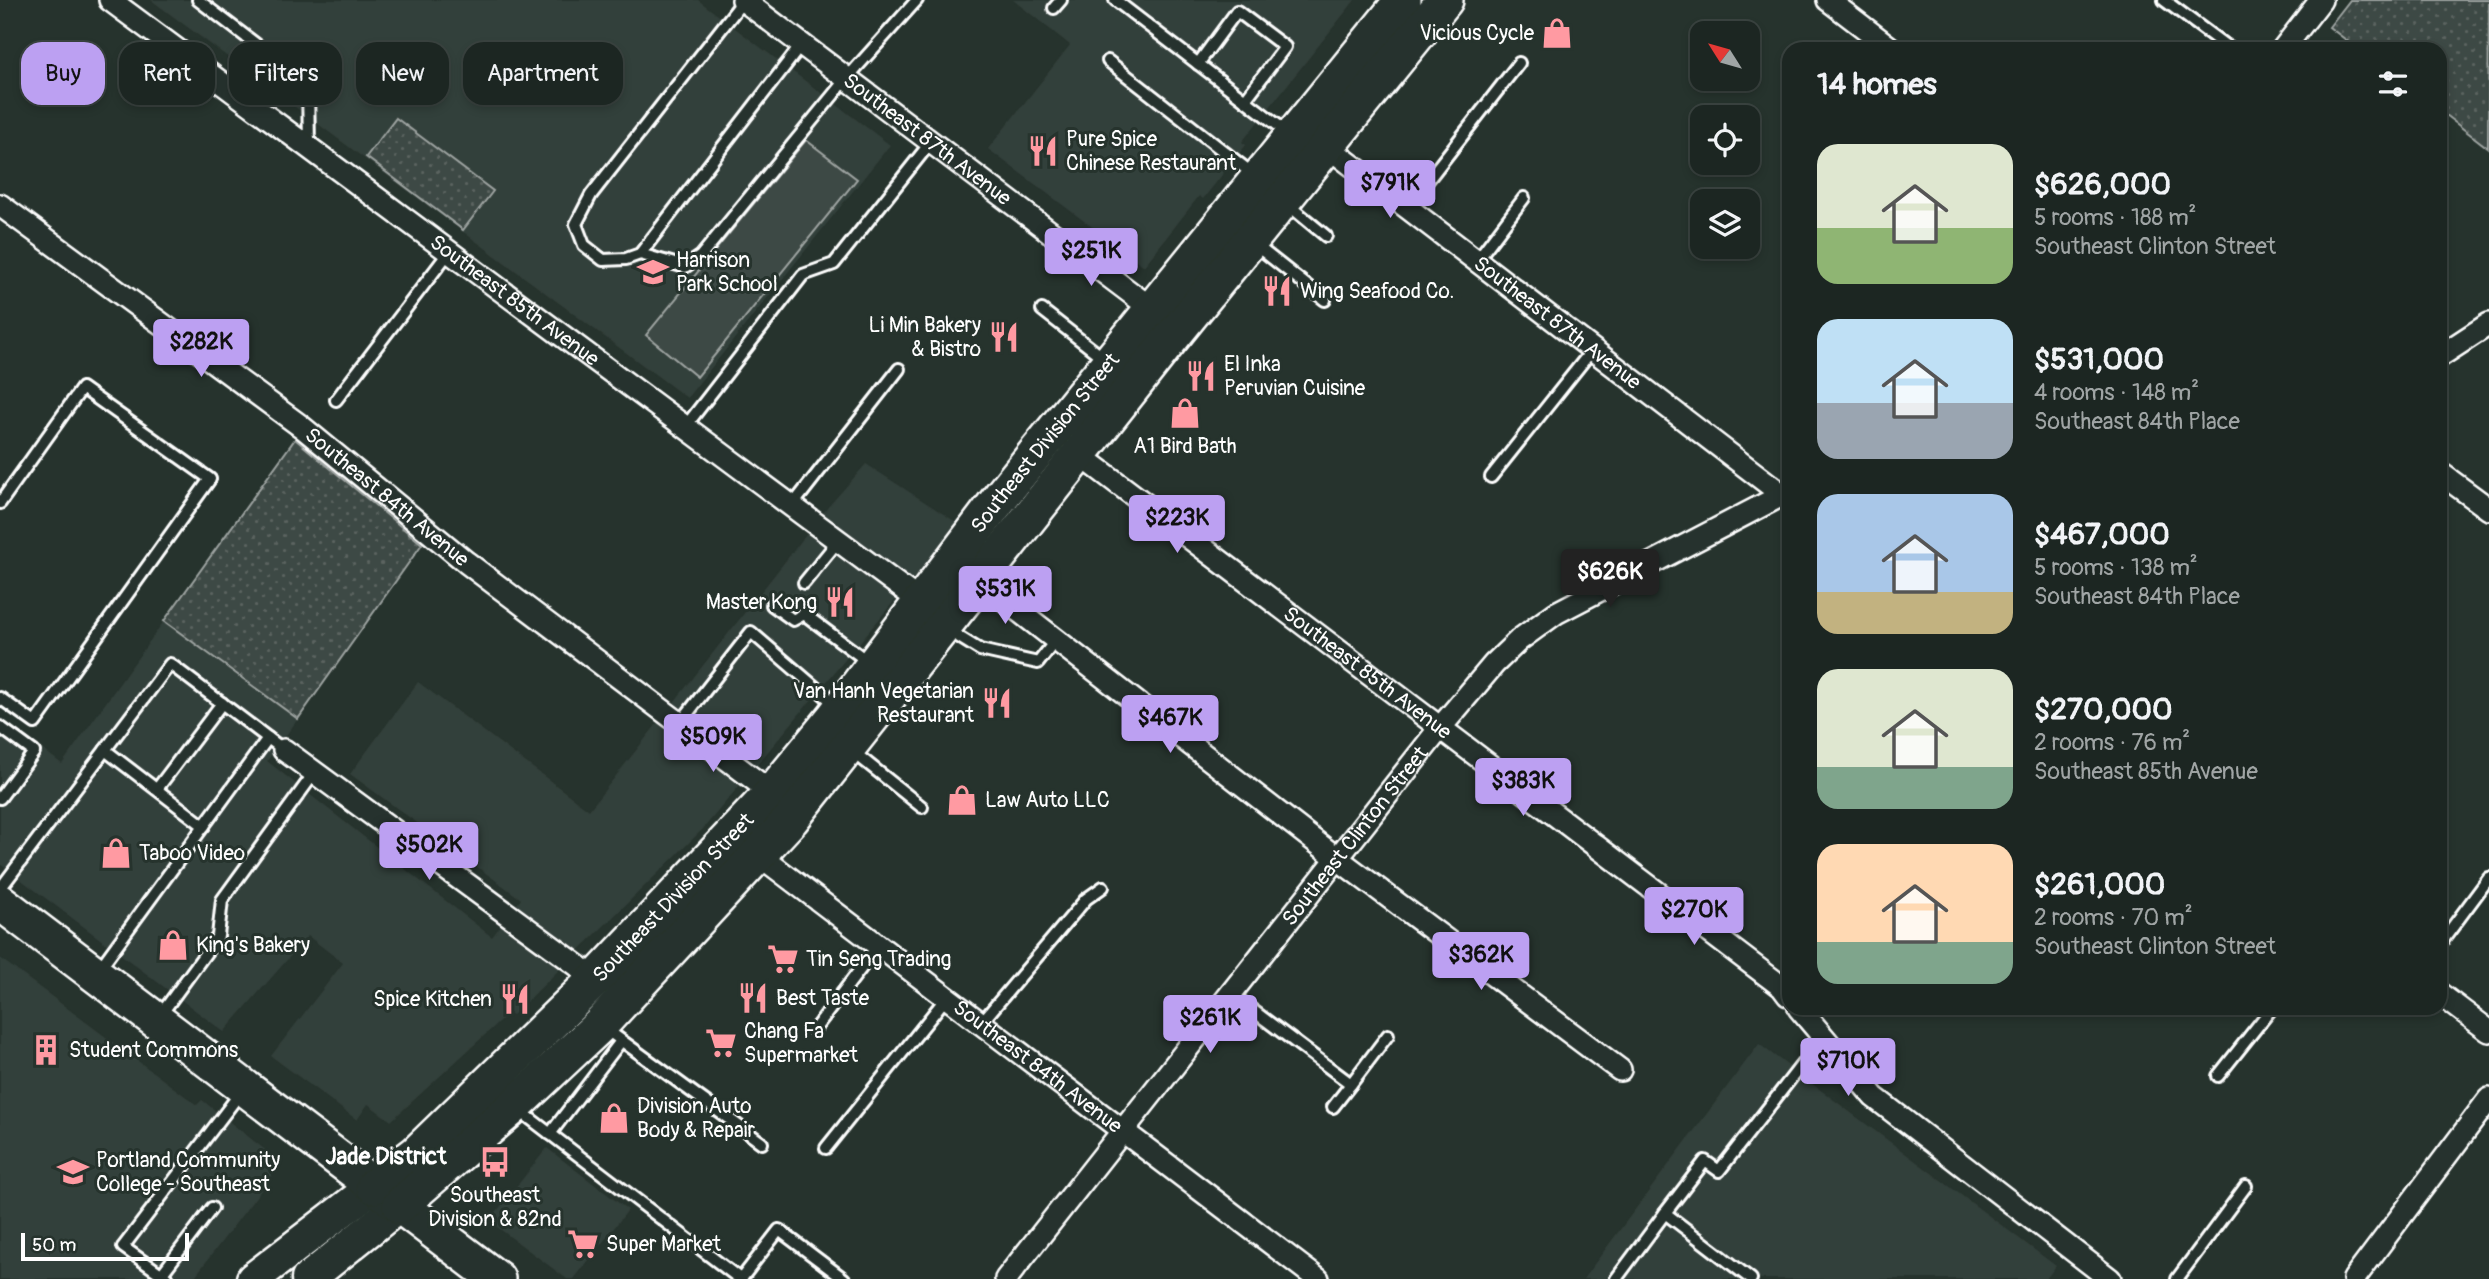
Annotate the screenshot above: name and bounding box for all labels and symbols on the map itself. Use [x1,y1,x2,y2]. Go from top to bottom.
shop icon: Vicious Cycle [1540,16,1574,50]
place label: Vicious Cycle [1420,20,1535,47]
north arrow [1690,21,1760,91]
street label: Southeast 87th Avenue [837,67,1017,212]
place label: Pure Spice Chinese Restaurant [1066,126,1237,177]
restaurant icon: Pure Spice Chinese Restaurant [1026,134,1060,168]
pin: $791K [1341,160,1439,220]
street label: Southeast 85th Avenue [424,229,605,373]
pin: $251K [1042,229,1140,288]
place label: Harrison Park School [676,247,778,298]
street label: Southeast 87th Avenue [1468,250,1647,396]
school or university icon: Harrison Park School [636,255,670,289]
restaurant icon: Wing Seafood Co. [1260,274,1294,308]
place label: Wing Seafood Co. [1300,278,1454,305]
place label: Li Min Bakery & Bistro [869,312,981,363]
pin: $282K [152,320,250,379]
restaurant icon: Li Min Bakery & Bistro [987,320,1021,354]
street label: Southeast Division Street [965,347,1126,539]
place label: El Inka Peruvian Cuisine [1224,351,1366,402]
restaurant icon: El Inka Peruvian Cuisine [1184,359,1218,393]
shop icon: A1 Bird Bath [1168,396,1202,430]
street label: Southeast 84th Avenue [299,422,475,573]
place label: A1 Bird Bath [1133,433,1237,460]
pin: $223K [1128,496,1226,555]
pin: $626K [1561,550,1659,609]
pin: $531K [956,566,1054,626]
restaurant icon: Master Kong [823,585,857,619]
place label: Master Kong [706,589,817,616]
street label: Southeast 85th Avenue [1278,601,1457,746]
place label: Van Hanh Vegetarian Restaurant [793,678,975,729]
restaurant icon: Van Hanh Vegetarian Restaurant [980,686,1014,720]
pin: $467K [1121,696,1219,755]
pin: $509K [664,714,762,774]
street label: Southeast Clinton Street [1276,741,1435,931]
pin: $383K [1474,758,1572,818]
shop icon: Law Auto LLC [945,783,979,817]
place label: Law Auto LLC [985,787,1110,814]
street label: Southeast Division Street [587,807,760,988]
pin: $502K [380,822,478,882]
shop icon: Taboo Video [99,836,133,870]
place label: Taboo Video [139,840,245,867]
pin: $270K [1645,888,1743,947]
shop icon: King's Bakery [156,928,190,962]
place label: King's Bakery [196,932,310,959]
pin: $362K [1432,932,1530,992]
supermarket icon: Tin Seng Trading [766,942,800,976]
place label: Tin Seng Trading [806,946,951,973]
restaurant icon: Best Taste [736,981,770,1015]
restaurant icon: Spice Kitchen [498,982,532,1016]
place label: Best Taste [776,985,870,1012]
place label: Spice Kitchen [373,986,492,1013]
street label: Southeast 84th Avenue [948,994,1128,1140]
pin: $261K [1161,996,1259,1055]
place label: Chang Fa Supermarket [744,1018,859,1069]
supermarket icon: Chang Fa Supermarket [704,1026,738,1060]
building icon: Student Commons [29,1033,63,1067]
place label: Student Commons [69,1037,239,1064]
pin: $710K [1799,1038,1897,1098]
place label: Division Auto Body & Repair [637,1093,756,1144]
shop icon: Division Auto Body & Repair [597,1101,631,1135]
district label: Jade District [326,1142,447,1171]
bus stop icon: Southeast Division & 82nd [478,1145,512,1179]
place label: Portland Community College - Southeast [96,1147,280,1198]
school or university icon: Portland Community College - Southeast [56,1155,90,1189]
place label: Southeast Division & 82nd [428,1182,562,1233]
supermarket icon: Super Market [566,1227,600,1261]
scale bar [21,1230,189,1262]
place label: Super Market [606,1231,722,1258]

